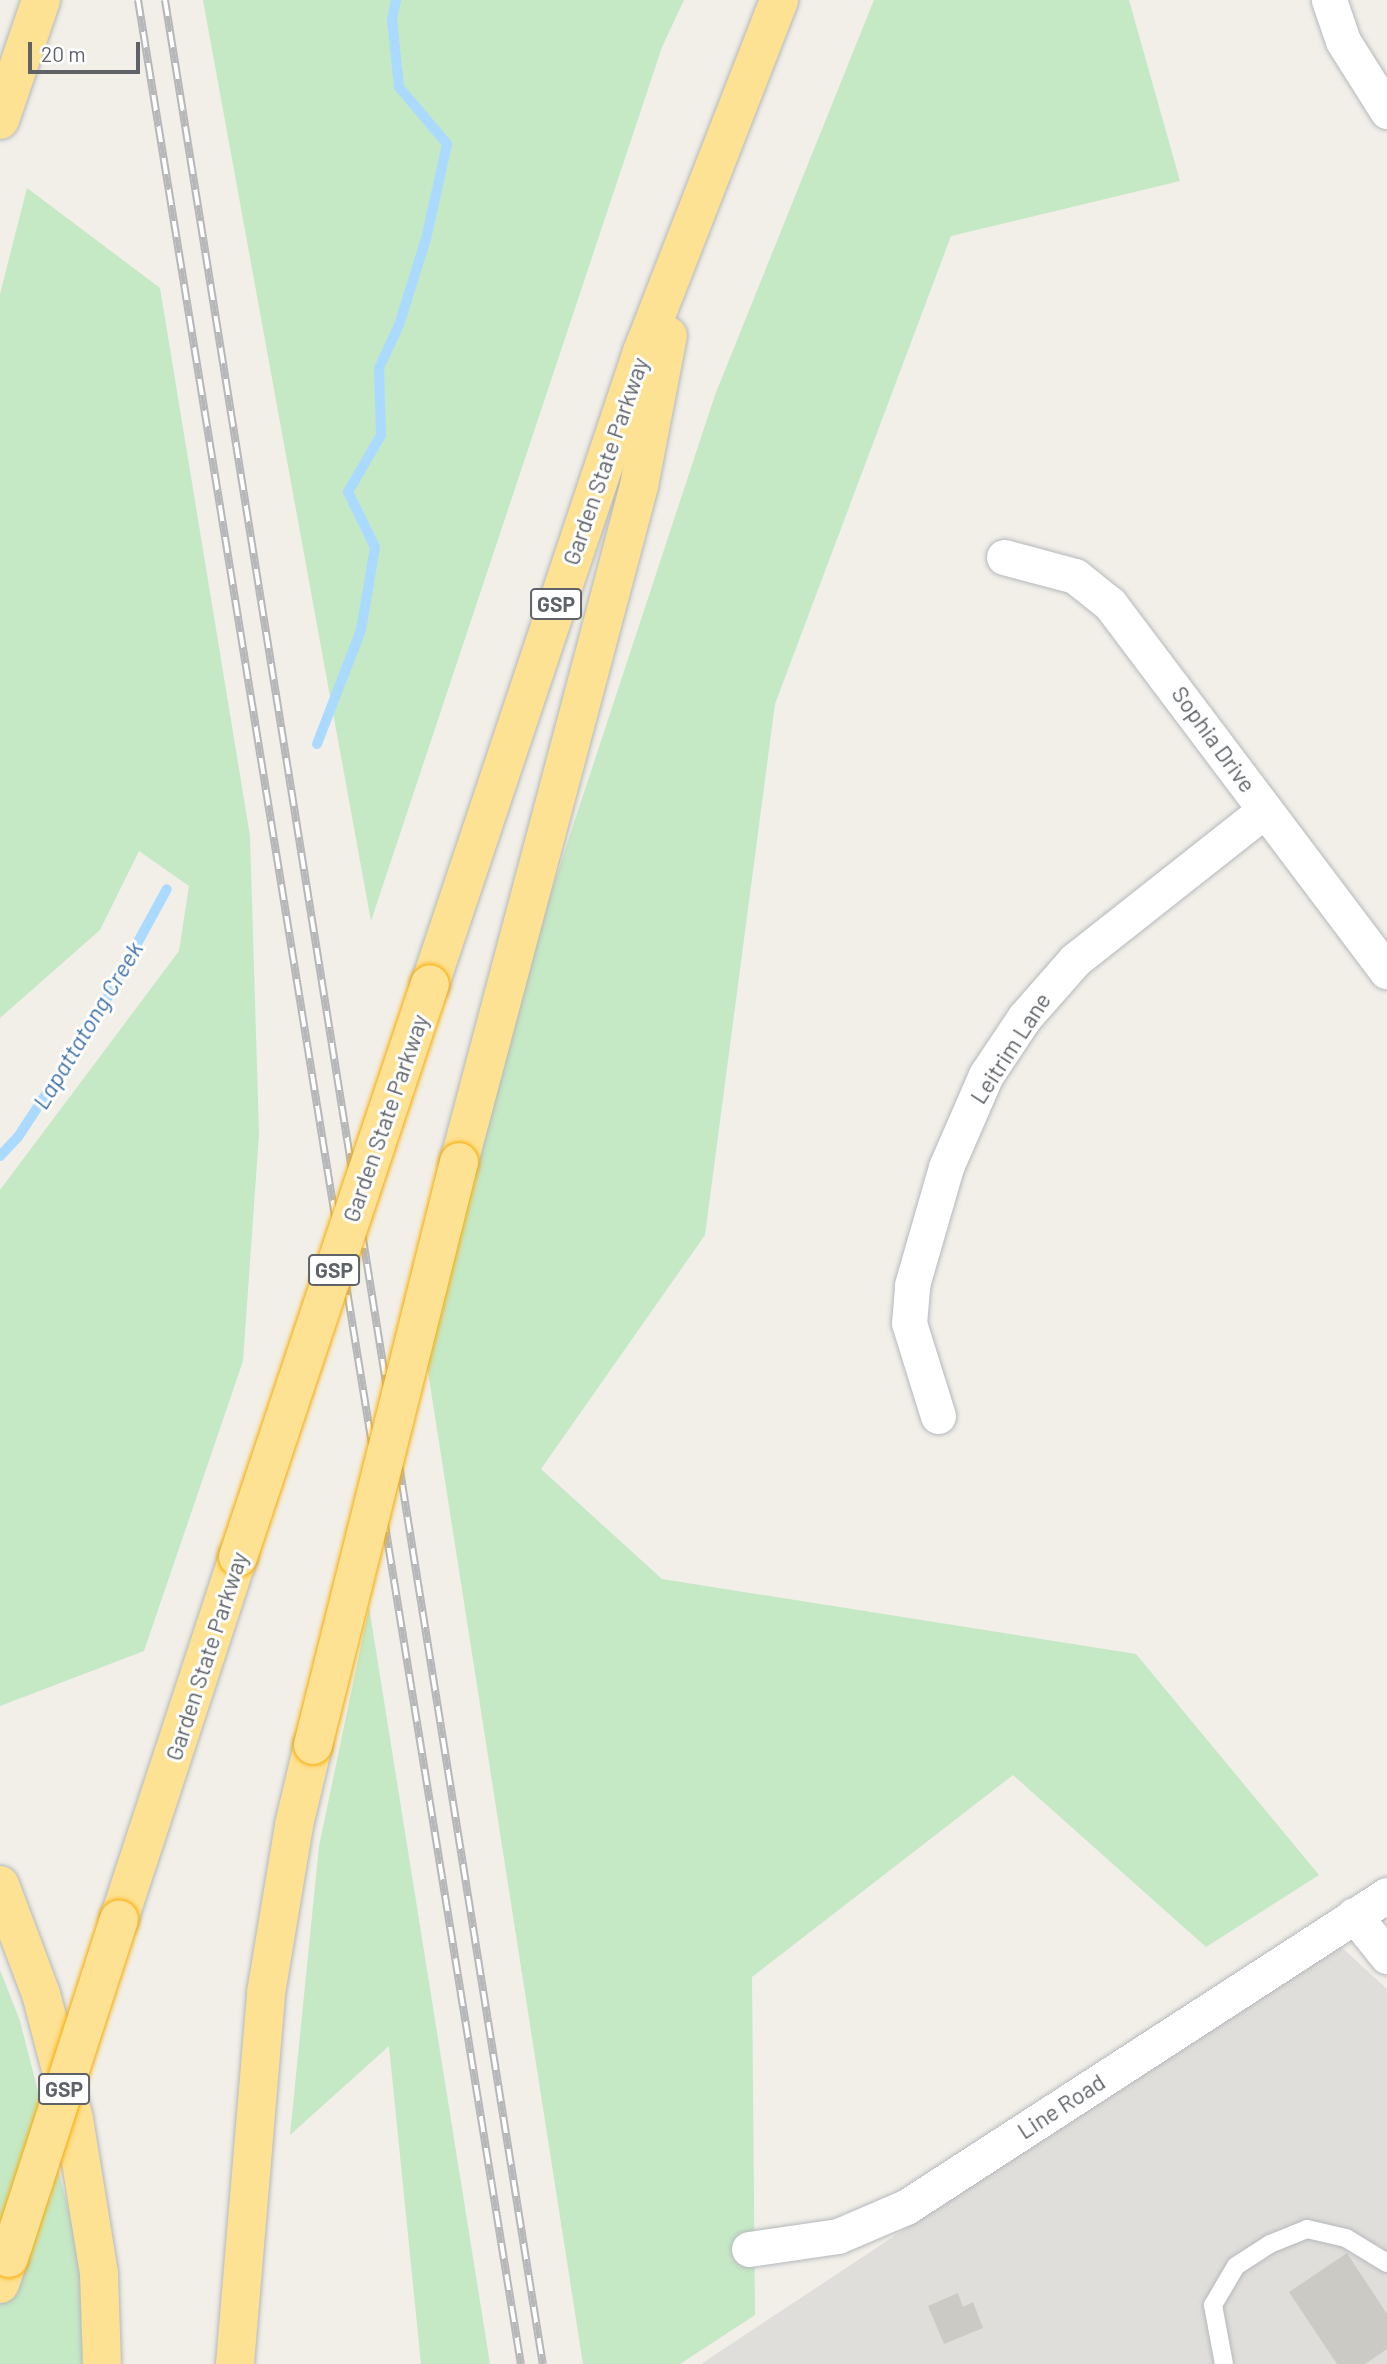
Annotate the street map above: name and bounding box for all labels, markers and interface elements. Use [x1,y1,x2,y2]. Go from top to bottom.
scale bar [32,28,144,72]
text: 20 m [41,41,86,66]
street label: Garden State Parkway [556,354,654,568]
road number: GSP [530,586,582,622]
street label: Sophia Drive [1166,681,1262,797]
water label: Lapattatong Creek [26,936,148,1114]
street label: Leitrim Lane [964,987,1056,1109]
street label: Garden State Parkway [336,1011,434,1225]
road number: GSP [308,1252,360,1288]
street label: Garden State Parkway [159,1548,253,1764]
street label: Line Road [1012,2068,1110,2144]
road number: GSP [38,2072,90,2106]

